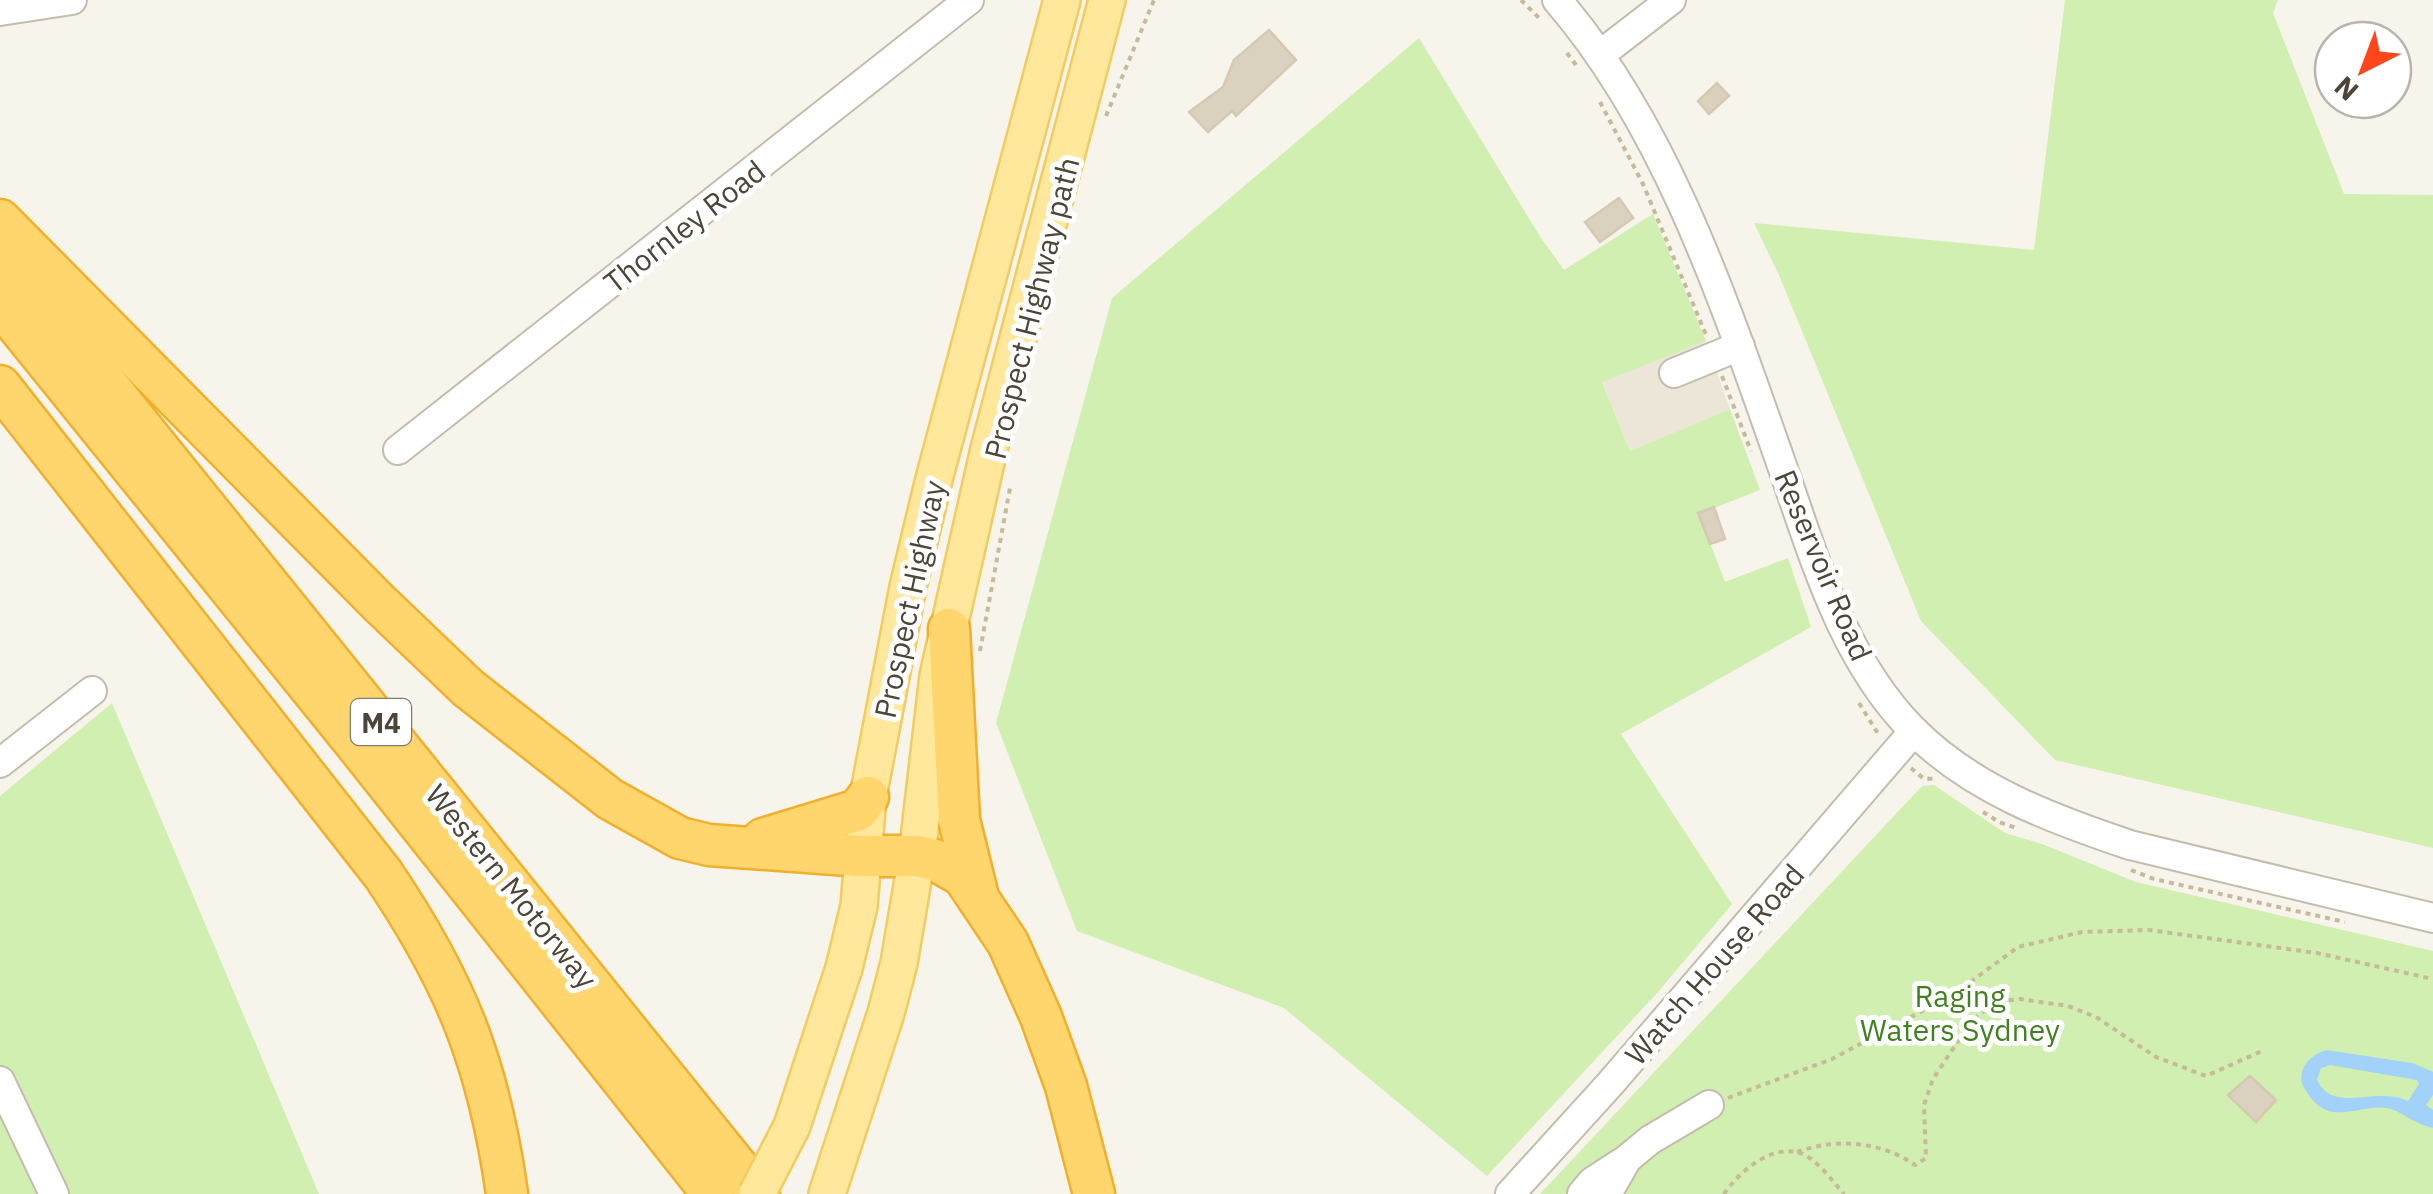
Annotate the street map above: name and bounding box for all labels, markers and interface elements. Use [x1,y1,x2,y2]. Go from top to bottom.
north arrow [2313,20,2413,120]
text: N [2326,68,2366,109]
street label: Thornley Road [595,151,773,301]
street label: Prospect Highway path [975,153,1087,463]
street label: Reservoir Road [1766,464,1882,666]
street label: Prospect Highway [865,477,953,721]
road number: M4 [351,699,411,745]
street label: Western Motorway [417,776,607,996]
street label: Watch House Road [1616,855,1812,1073]
park label: Raging Waters Sydney [1860,976,2060,1049]

